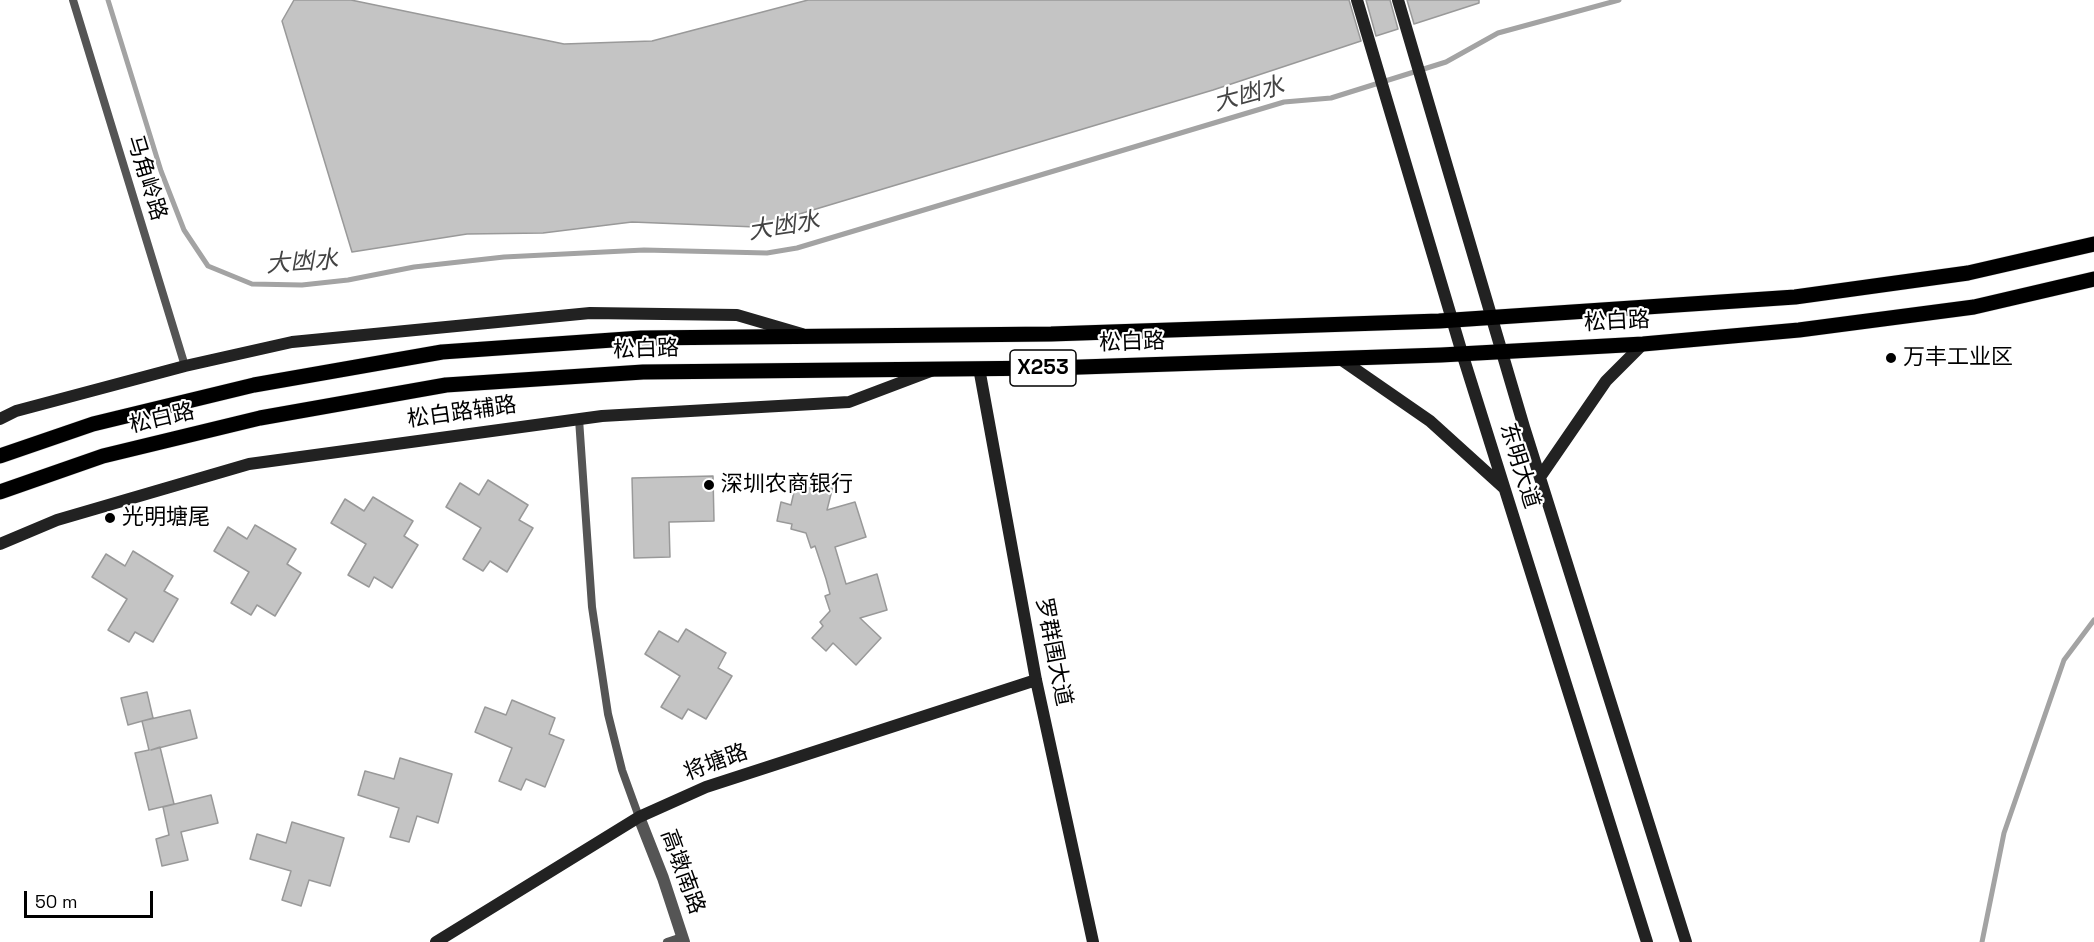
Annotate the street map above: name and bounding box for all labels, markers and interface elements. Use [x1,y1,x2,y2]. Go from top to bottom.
water label: 大凼水 [1210,72,1288,118]
street label: 马角岭路 [121,132,171,224]
water label: 大凼水 [746,207,822,247]
water label: 大凼水 [265,246,339,280]
street label: 松白路 [1583,307,1651,337]
street label: 松白路 [1099,329,1165,357]
street label: 松白路 [613,336,679,364]
place label: 万丰工业区 [1903,345,2013,371]
road number: X253 [1010,350,1076,386]
marker: 万丰工业区 [1884,351,1898,365]
street label: 松白路辅路 [406,392,518,434]
street label: 松白路 [127,399,197,439]
street label: 东明大道 [1494,420,1544,512]
place label: 深圳农商银行 [721,472,853,498]
marker: 深圳农商银行 [702,478,716,492]
place label: 光明塘尾 [122,505,210,531]
marker: 光明塘尾 [103,511,117,525]
street label: 罗群围大道 [1030,595,1076,709]
street label: 将塘路 [680,739,752,787]
street label: 高墩南路 [655,826,709,918]
scale bar [27,879,156,917]
text: 50 m [35,890,77,913]

